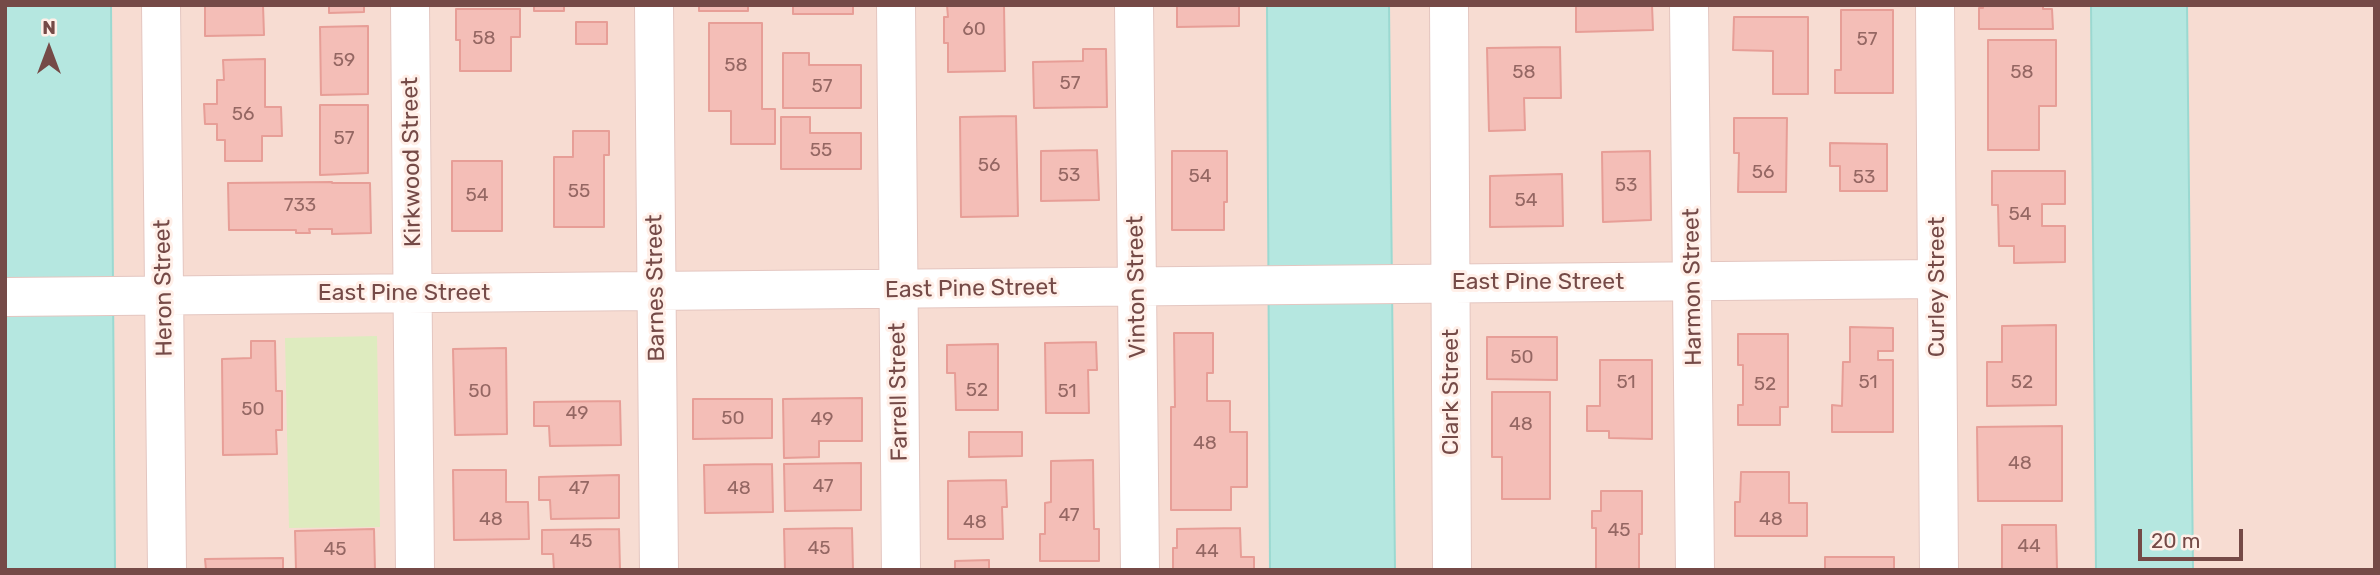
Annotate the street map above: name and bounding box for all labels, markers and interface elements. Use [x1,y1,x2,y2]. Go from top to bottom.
north arrow [14,14,84,84]
text: N [42,16,56,39]
house number: 60 [962,19,986,41]
house number: 58 [472,28,496,50]
house number: 57 [1856,29,1878,51]
house number: 59 [333,50,355,72]
house number: 58 [724,55,748,77]
house number: 58 [1512,62,1536,84]
house number: 58 [2010,62,2034,84]
house number: 57 [1059,73,1081,95]
house number: 57 [811,76,833,98]
street label: Kirkwood Street [397,77,427,247]
house number: 56 [232,104,254,126]
house number: 57 [333,128,355,150]
house number: 55 [810,140,832,162]
house number: 56 [978,155,1000,177]
house number: 56 [1752,162,1774,184]
house number: 53 [1058,165,1080,187]
house number: 54 [1188,166,1212,188]
house number: 53 [1853,167,1875,189]
house number: 53 [1615,175,1637,197]
house number: 55 [568,181,590,203]
house number: 54 [465,185,489,207]
house number: 54 [1514,190,1538,212]
house number: 733 [284,195,316,217]
house number: 54 [2008,204,2032,226]
street label: Harmon Street [1678,208,1708,366]
street label: Barnes Street [641,214,671,362]
street label: Vinton Street [1122,215,1152,359]
street label: Curley Street [1923,217,1951,357]
street label: Heron Street [149,219,179,357]
street label: East Pine Street [1452,268,1624,296]
street label: East Pine Street [885,274,1057,304]
street label: East Pine Street [318,279,490,307]
street label: Farrell Street [884,322,914,462]
street label: Clark Street [1437,329,1465,455]
house number: 50 [1510,347,1534,369]
house number: 51 [1616,372,1636,394]
house number: 51 [1858,372,1878,394]
house number: 52 [2011,372,2033,394]
house number: 52 [1754,374,1776,396]
house number: 52 [966,380,988,402]
house number: 50 [468,381,492,403]
house number: 51 [1057,381,1077,403]
house number: 50 [241,399,265,421]
house number: 49 [566,403,588,425]
house number: 50 [721,408,745,430]
house number: 49 [811,409,833,431]
house number: 48 [1509,414,1533,436]
house number: 48 [1193,433,1217,455]
house number: 48 [2008,453,2032,475]
house number: 47 [812,476,834,498]
house number: 47 [568,478,590,500]
house number: 48 [727,478,751,500]
house number: 47 [1058,505,1080,527]
house number: 48 [479,509,503,531]
house number: 48 [1759,509,1783,531]
house number: 48 [963,512,987,534]
scale bar [2142,516,2247,560]
house number: 45 [1607,520,1631,542]
text: 20 m [2151,528,2200,553]
house number: 45 [569,531,593,553]
house number: 44 [2017,536,2041,558]
house number: 45 [807,538,831,560]
house number: 45 [323,539,347,561]
house number: 44 [1195,541,1219,563]

